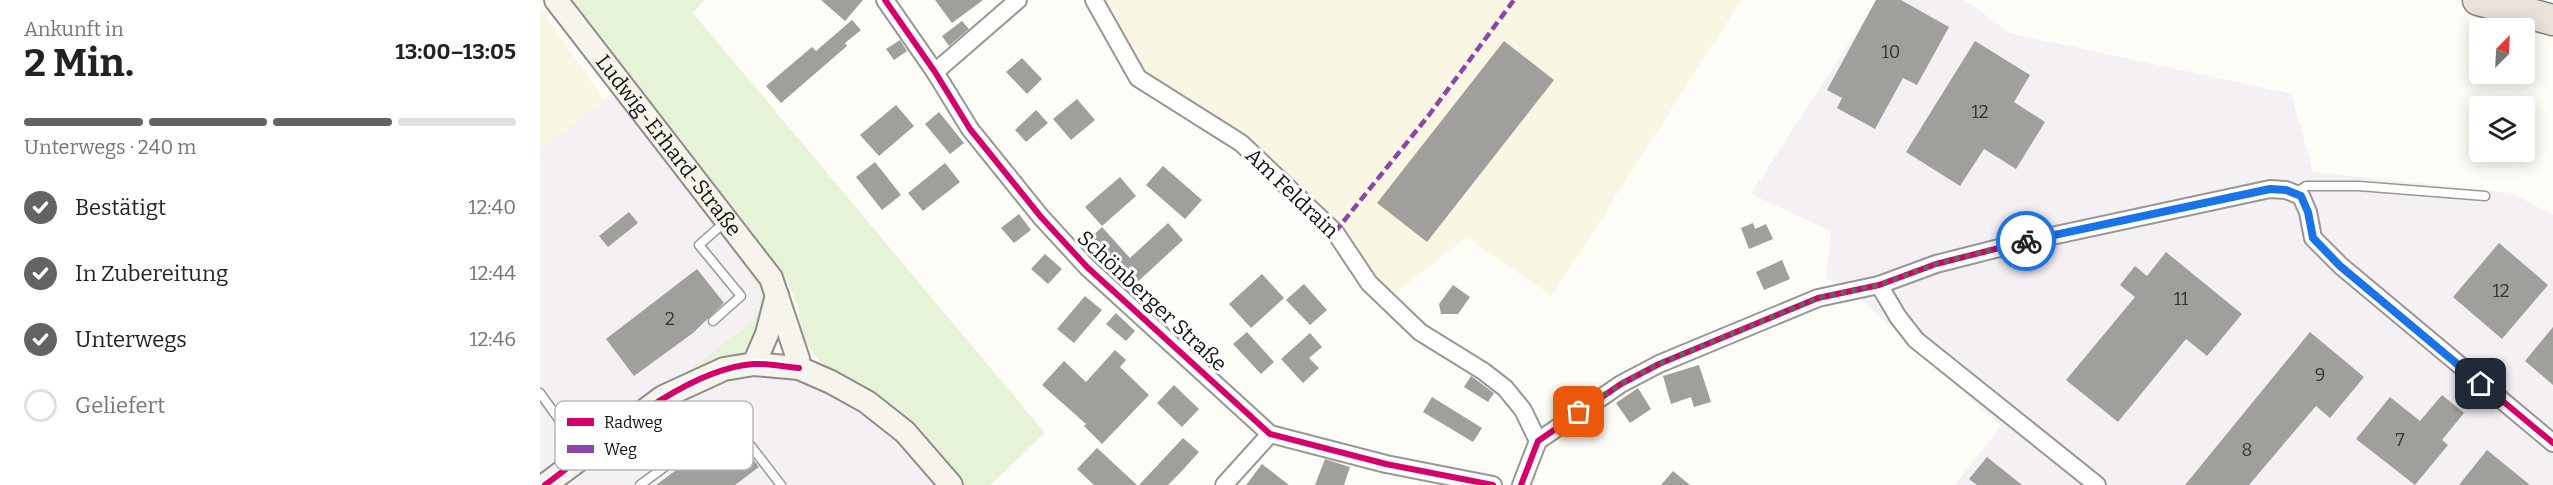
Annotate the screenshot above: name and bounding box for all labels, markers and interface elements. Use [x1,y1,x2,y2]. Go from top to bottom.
text: Ankunft in [24,17,124,41]
north arrow [2469,18,2535,84]
map controls [2469,18,2535,162]
text: 13:00–13:05 [395,38,516,65]
text: 2 Min. [24,40,134,86]
house number: 10 [1882,41,1900,63]
street label: Ludwig-Erhard-Straße [590,49,747,242]
button: layers [2469,96,2535,162]
house number: 12 [1971,101,1989,123]
text: Unterwegs · 240 m [24,135,196,159]
street label: Am Feldrain [1240,142,1344,244]
icon: check [24,191,57,224]
text: Bestätigt [75,194,166,221]
text: 12:40 [468,195,516,219]
courier [1996,211,2056,271]
street label: Schönberger Straße [1072,225,1232,377]
icon: bike [2010,225,2043,258]
icon: check [24,257,57,290]
text: In Zubereitung [75,260,228,287]
text: 12:44 [469,261,516,285]
house number: 12 [2492,280,2510,302]
house number: 11 [2174,288,2189,310]
house number: 2 [665,308,675,330]
icon: check [24,323,57,356]
text: Unterwegs [75,326,187,353]
text: 12:46 [469,327,516,351]
pin [2455,358,2506,409]
house number: 9 [2315,364,2325,386]
icon: home [2464,367,2497,400]
pin [1553,386,1604,437]
text: Geliefert [75,392,165,419]
icon: bag [1562,395,1595,428]
legend [555,401,753,470]
text: Radweg [604,413,662,432]
house number: 7 [2395,429,2405,451]
house number: 8 [2242,439,2252,461]
text: Weg [604,440,637,459]

